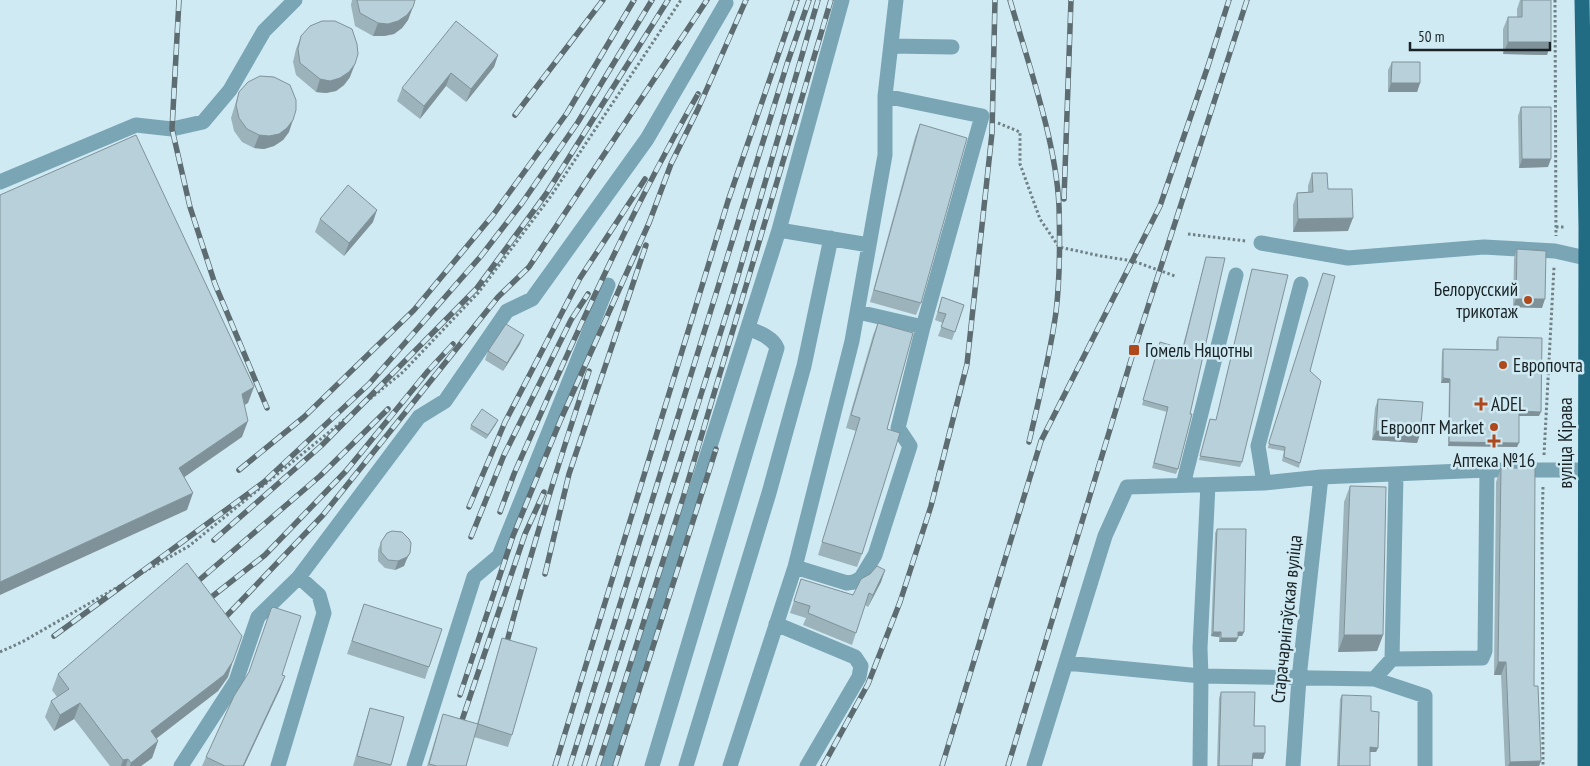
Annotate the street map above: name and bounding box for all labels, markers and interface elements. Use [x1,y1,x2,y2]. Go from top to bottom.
scale bar [1410,20,1550,52]
text: 50 m [1418,27,1444,46]
place label: Белорусский трикотаж [1434,277,1519,323]
marker: Белорусский трикотаж [1522,294,1534,306]
place label: Гомель Няцотны [1145,338,1253,362]
marker: Гомель Няцотны [1127,343,1141,357]
place label: Европочта [1513,353,1583,377]
marker: Европочта [1497,359,1509,371]
place label: ADEL [1491,392,1526,416]
street label: вуліца Кірава [1553,397,1577,489]
marker: ADEL [1475,398,1487,410]
place label: Евроопт Market [1381,415,1485,439]
marker: Евроопт Market [1488,421,1500,433]
marker: Аптека №16 [1488,435,1500,447]
place label: Аптека №16 [1453,448,1535,472]
street label: Старачарнігаўская вуліца [1265,534,1307,704]

